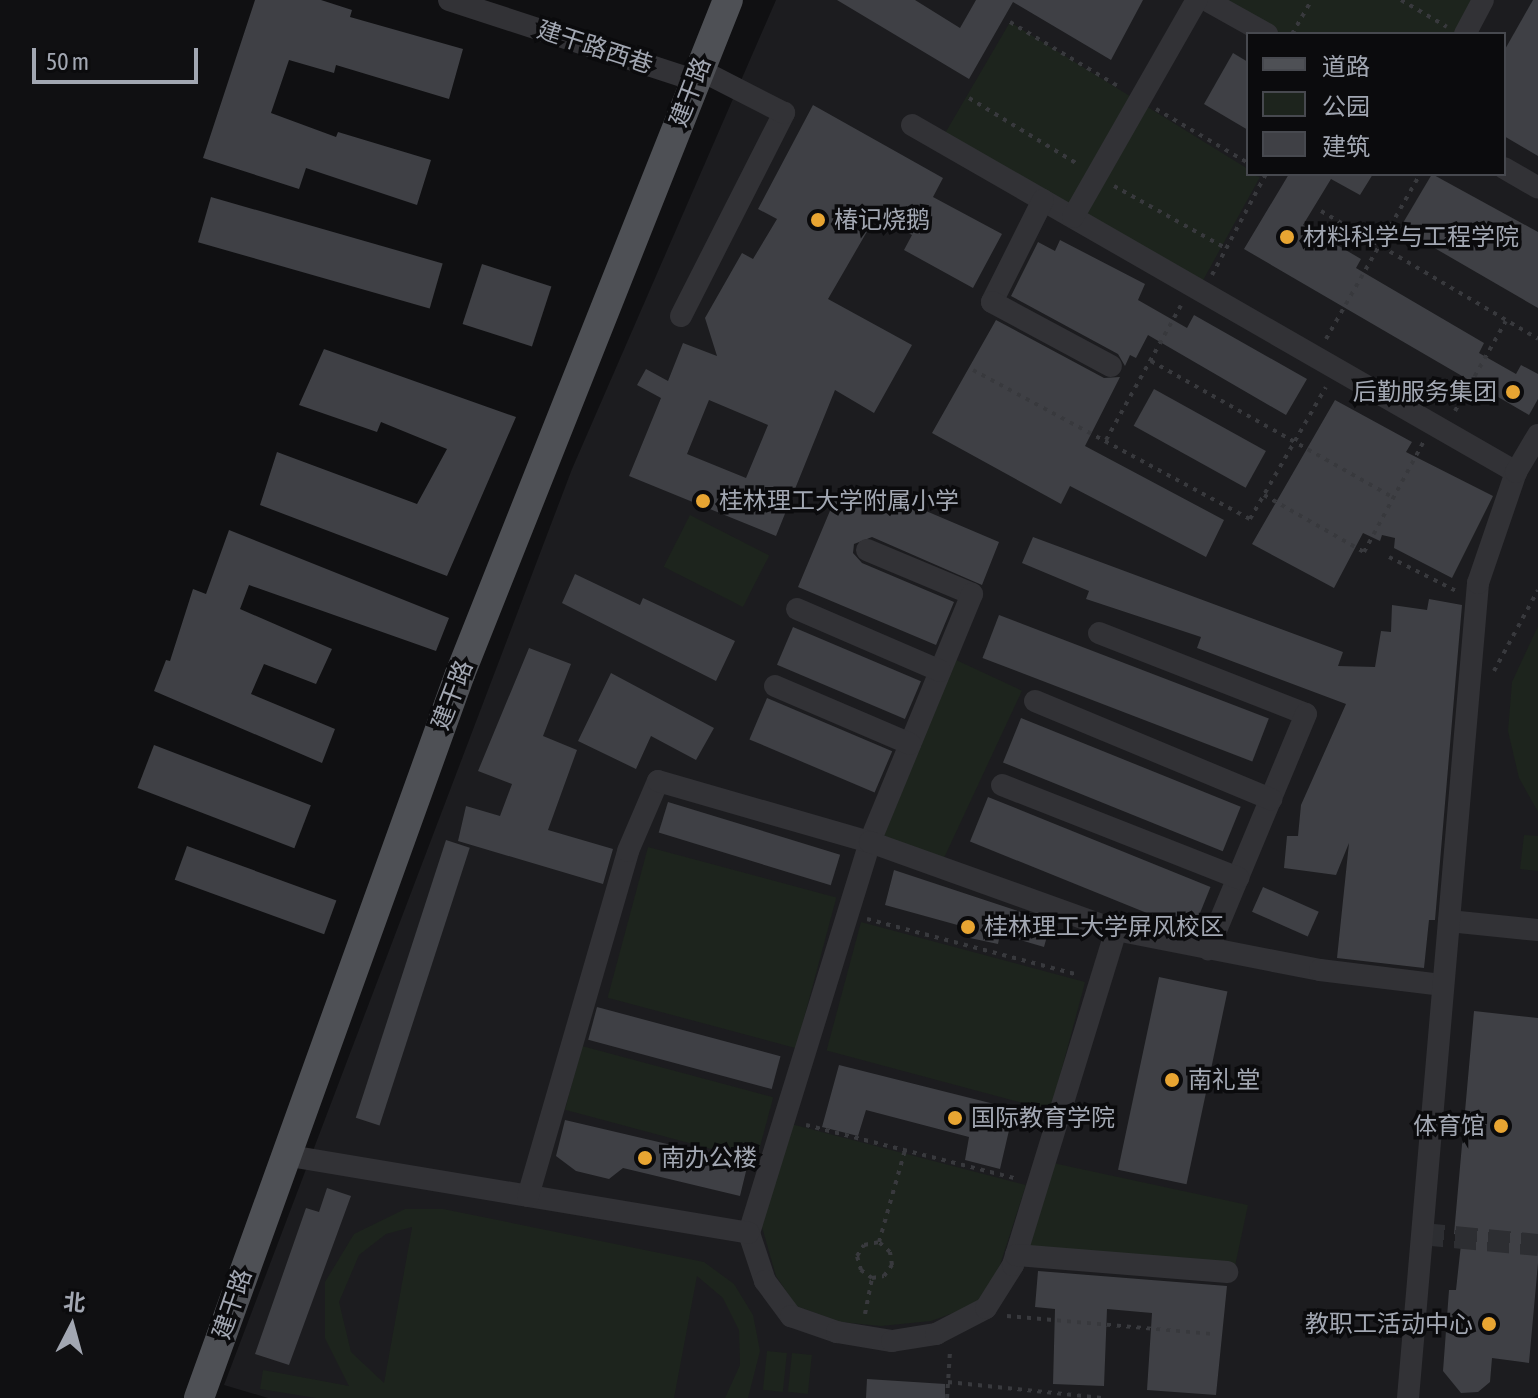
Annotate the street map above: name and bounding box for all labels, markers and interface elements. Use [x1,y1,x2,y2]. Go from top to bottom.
street label: 建干路西巷 [533,15,657,79]
scale bar [36,32,202,82]
legend [1246,32,1506,176]
text: 50 m [46,48,89,75]
street label: 建干路 [664,53,716,131]
text: 道路 [1322,53,1370,80]
text: 公园 [1322,93,1370,120]
text: 建筑 [1322,133,1370,160]
place label: 椿记烧鹅 [834,206,930,234]
marker: 椿记烧鹅 [809,211,827,229]
place label: 材料科学与工程学院 [1303,223,1519,251]
marker: 材料科学与工程学院 [1278,228,1296,246]
place label: 后勤服务集团 [1353,378,1497,406]
marker: 后勤服务集团 [1504,383,1522,401]
place label: 桂林理工大学附属小学 [719,487,959,515]
marker: 桂林理工大学附属小学 [694,492,712,510]
street label: 建干路 [426,656,478,734]
place label: 桂林理工大学屏风校区 [984,913,1224,941]
marker: 桂林理工大学屏风校区 [959,918,977,936]
place label: 南礼堂 [1188,1066,1260,1094]
marker: 南礼堂 [1163,1071,1181,1089]
place label: 国际教育学院 [971,1104,1115,1132]
marker: 国际教育学院 [946,1109,964,1127]
place label: 体育馆 [1413,1112,1485,1140]
marker: 体育馆 [1492,1117,1510,1135]
place label: 南办公楼 [661,1144,757,1172]
marker: 南办公楼 [636,1149,654,1167]
street label: 建干路 [207,1265,257,1343]
north arrow [32,1286,112,1366]
text: 北 [62,1288,87,1316]
place label: 教职工活动中心 [1305,1310,1473,1338]
marker: 教职工活动中心 [1480,1315,1498,1333]

